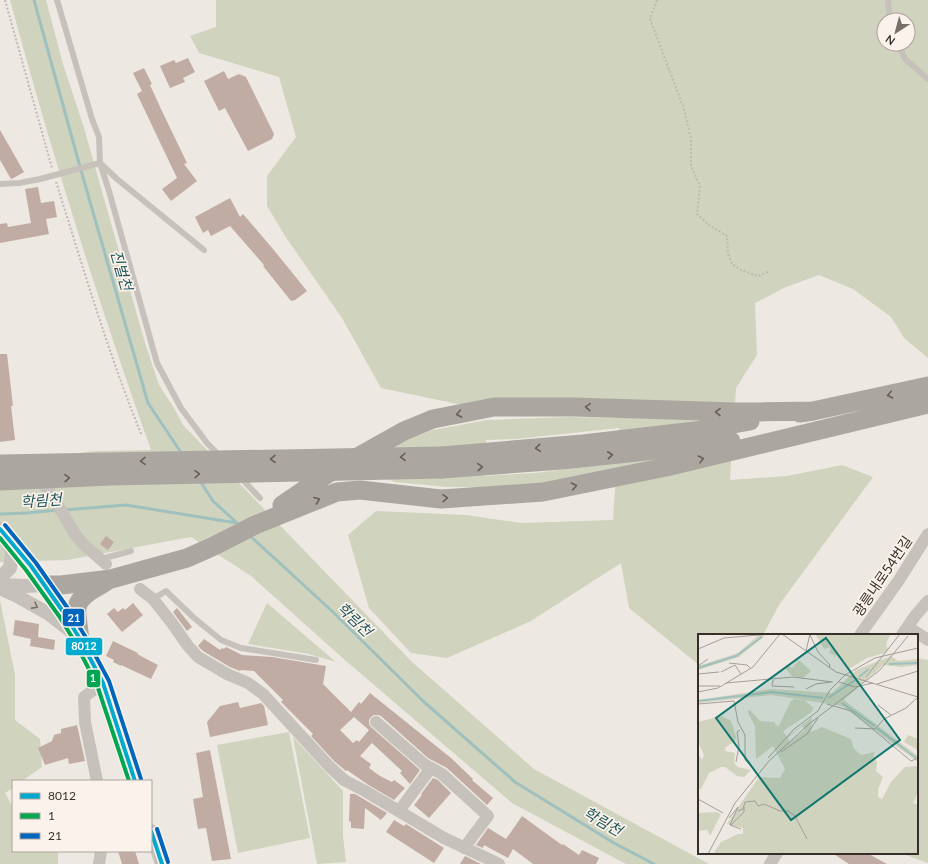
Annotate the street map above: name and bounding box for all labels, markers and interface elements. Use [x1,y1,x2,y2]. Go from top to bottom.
north arrow [876,12,916,52]
text: N [883,33,897,48]
water label: 진벌천 [108,248,137,294]
one-way arrow [887,390,893,398]
one-way arrow [585,403,591,411]
one-way arrow [715,408,721,416]
one-way arrow [456,409,462,418]
one-way arrow [535,443,541,452]
one-way arrow [607,451,613,460]
one-way arrow [400,452,406,461]
one-way arrow [270,455,276,463]
one-way arrow [698,455,704,463]
one-way arrow [140,457,146,465]
one-way arrow [477,462,483,471]
one-way arrow [194,470,200,478]
one-way arrow [64,474,70,482]
one-way arrow [571,482,577,491]
water label: 학림천 [20,489,64,510]
one-way arrow [442,494,448,502]
one-way arrow [314,496,321,504]
street label: 광릉내로54번길 [849,532,915,620]
water label: 학림천 [334,598,378,641]
one-way arrow [31,601,38,608]
line badge: 21 [62,608,85,627]
text: 21 [68,611,80,624]
inset map [698,634,918,854]
line badge: 8012 [65,637,103,656]
text: 8012 [71,639,97,652]
line badge: 1 [86,669,101,688]
text: 1 [90,671,96,684]
legend [12,780,152,852]
text: 8012 [48,788,76,803]
water label: 학림천 [581,803,627,840]
text: 1 [48,808,55,823]
text: 21 [48,828,62,843]

